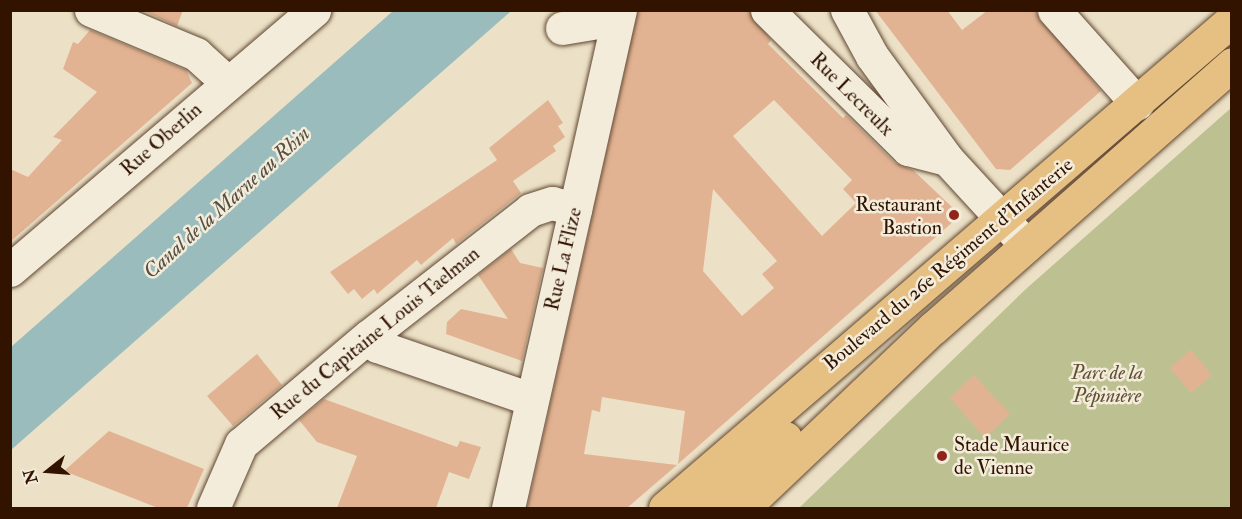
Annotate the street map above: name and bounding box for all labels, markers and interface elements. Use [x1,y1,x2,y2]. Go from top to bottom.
street label: Rue Lecreulx [805,47,899,141]
street label: Rue Oberlin [116,97,206,181]
water label: Canal de la Marne au Rhin [139,122,315,284]
street label: Boulevard du 26e Régiment d'Infanterie [818,153,1078,375]
place label: Restaurant Bastion [855,192,942,239]
street label: Rue La Flize [539,205,587,313]
marker: Restaurant Bastion [947,208,961,222]
street label: Rue du Capitaine Louis Taelman [266,241,484,425]
park label: Parc de la Pépinière [1071,360,1143,407]
place label: Stade Maurice de Vienne [954,432,1069,479]
north arrow [18,441,78,501]
marker: Stade Maurice de Vienne [935,449,949,463]
text: N [19,466,42,486]

